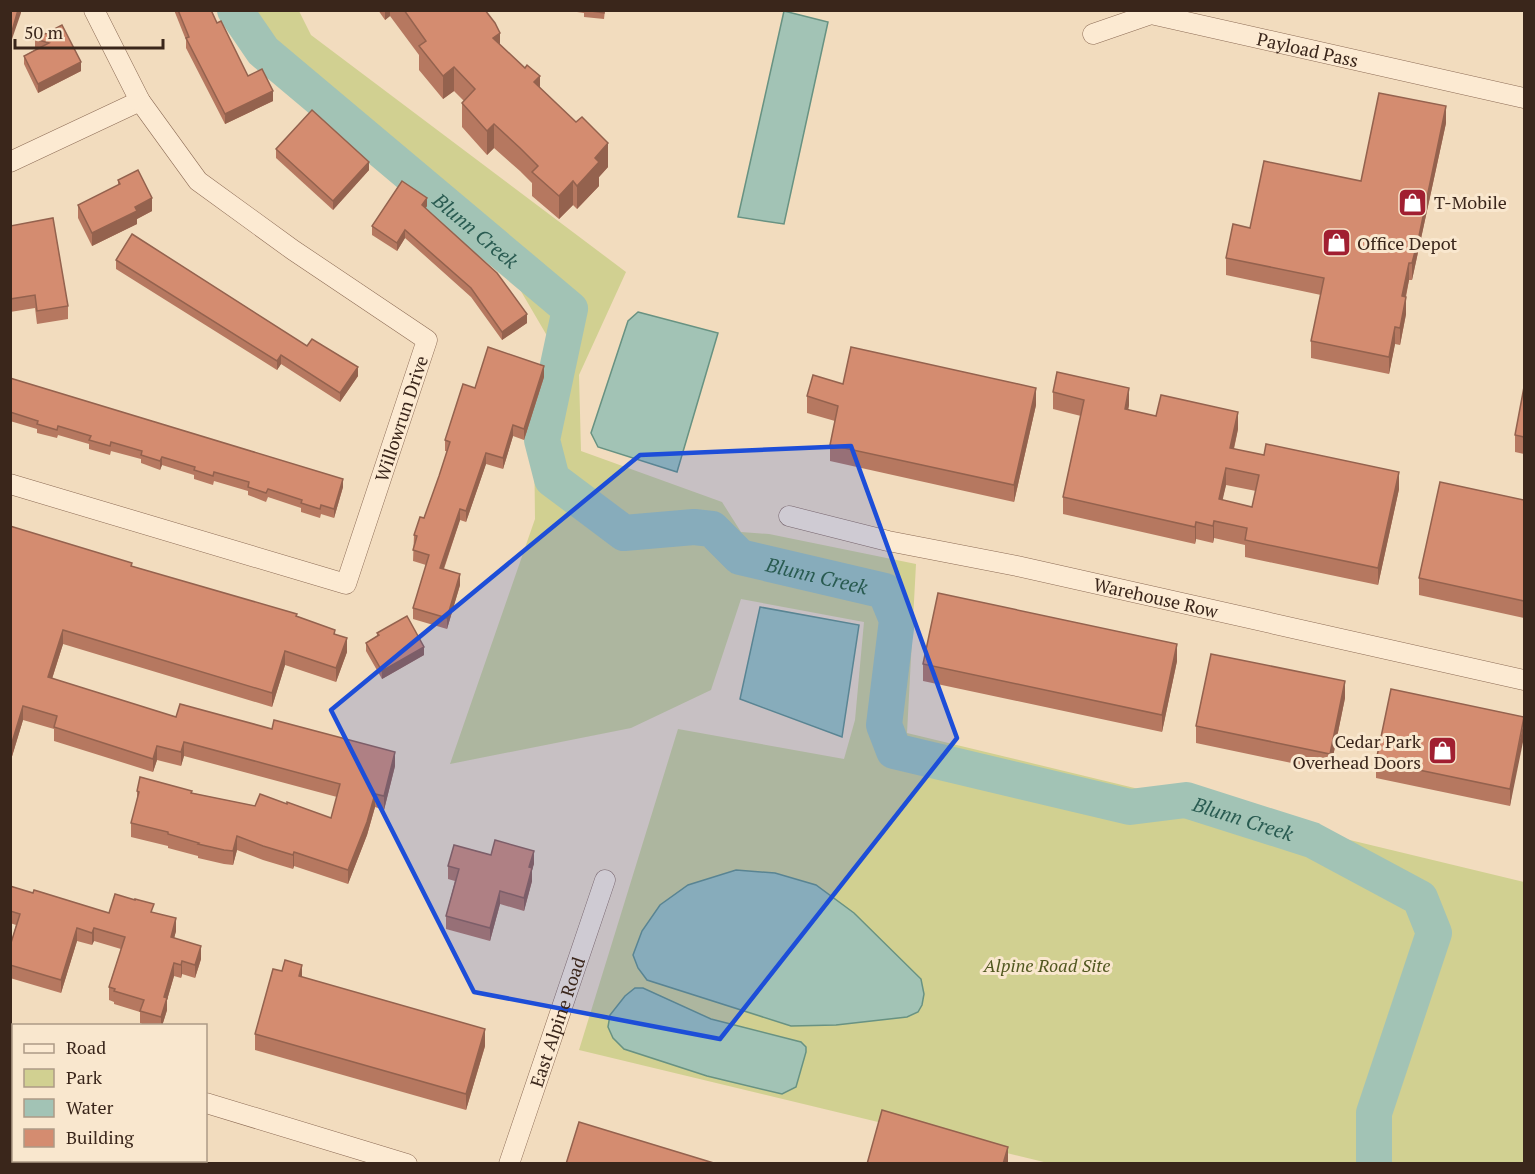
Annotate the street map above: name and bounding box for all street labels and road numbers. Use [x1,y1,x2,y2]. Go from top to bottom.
street label: Payload Pass [1255,26,1361,72]
street label: Willowrun Drive [369,352,433,485]
street label: Warehouse Row [1092,572,1221,623]
street label: East Alpine Road [524,954,590,1090]

